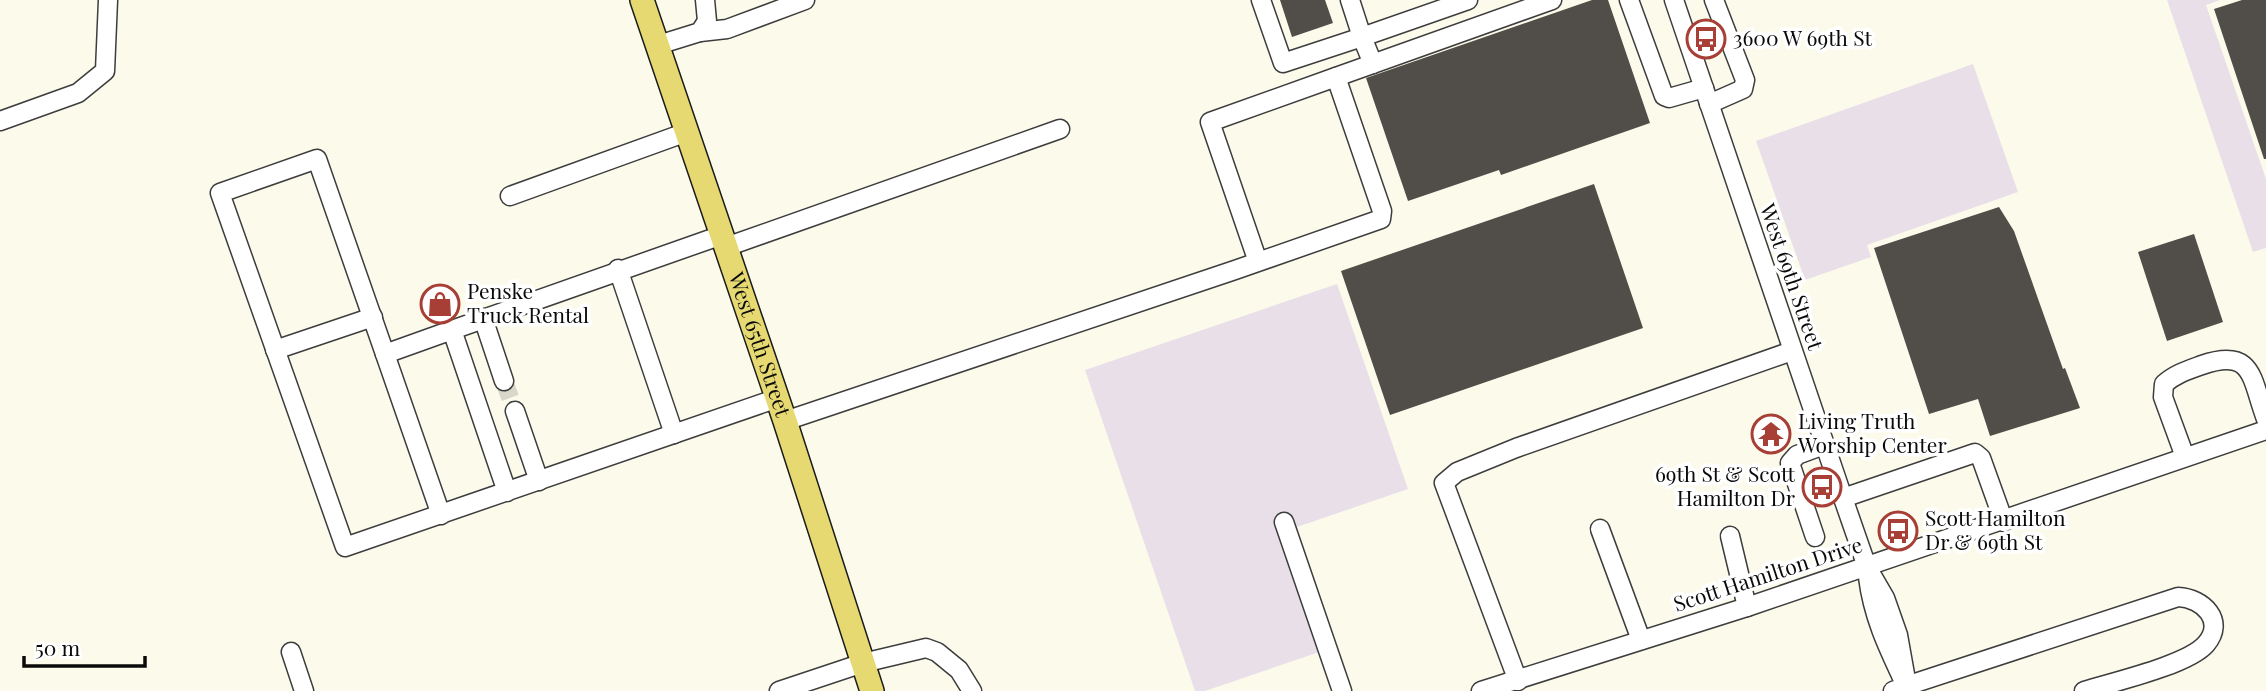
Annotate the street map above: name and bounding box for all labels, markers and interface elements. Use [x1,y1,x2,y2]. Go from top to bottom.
bus stop icon: 3600 W 69th St [1685,18,1727,60]
place label: 3600 W 69th St [1733,23,1873,51]
street label: West 69th Street [1754,199,1831,354]
street label: West 65th Street [723,267,799,421]
place label: Penske Truck Rental [467,276,589,328]
shop icon: Penske Truck Rental [419,283,461,325]
place label: Living Truth Worship Center [1797,406,1947,458]
temple icon: Living Truth Worship Center [1750,413,1792,455]
place label: 69th St & Scott Hamilton Dr [1655,459,1796,511]
bus stop icon: 69th St & Scott Hamilton Dr [1801,466,1843,508]
place label: Scott Hamilton Dr & 69th St [1925,503,2066,555]
bus stop icon: Scott Hamilton Dr & 69th St [1877,510,1919,552]
street label: Scott Hamilton Drive [1669,529,1865,617]
scale bar [24,624,145,668]
text: 50 m [35,633,81,661]

